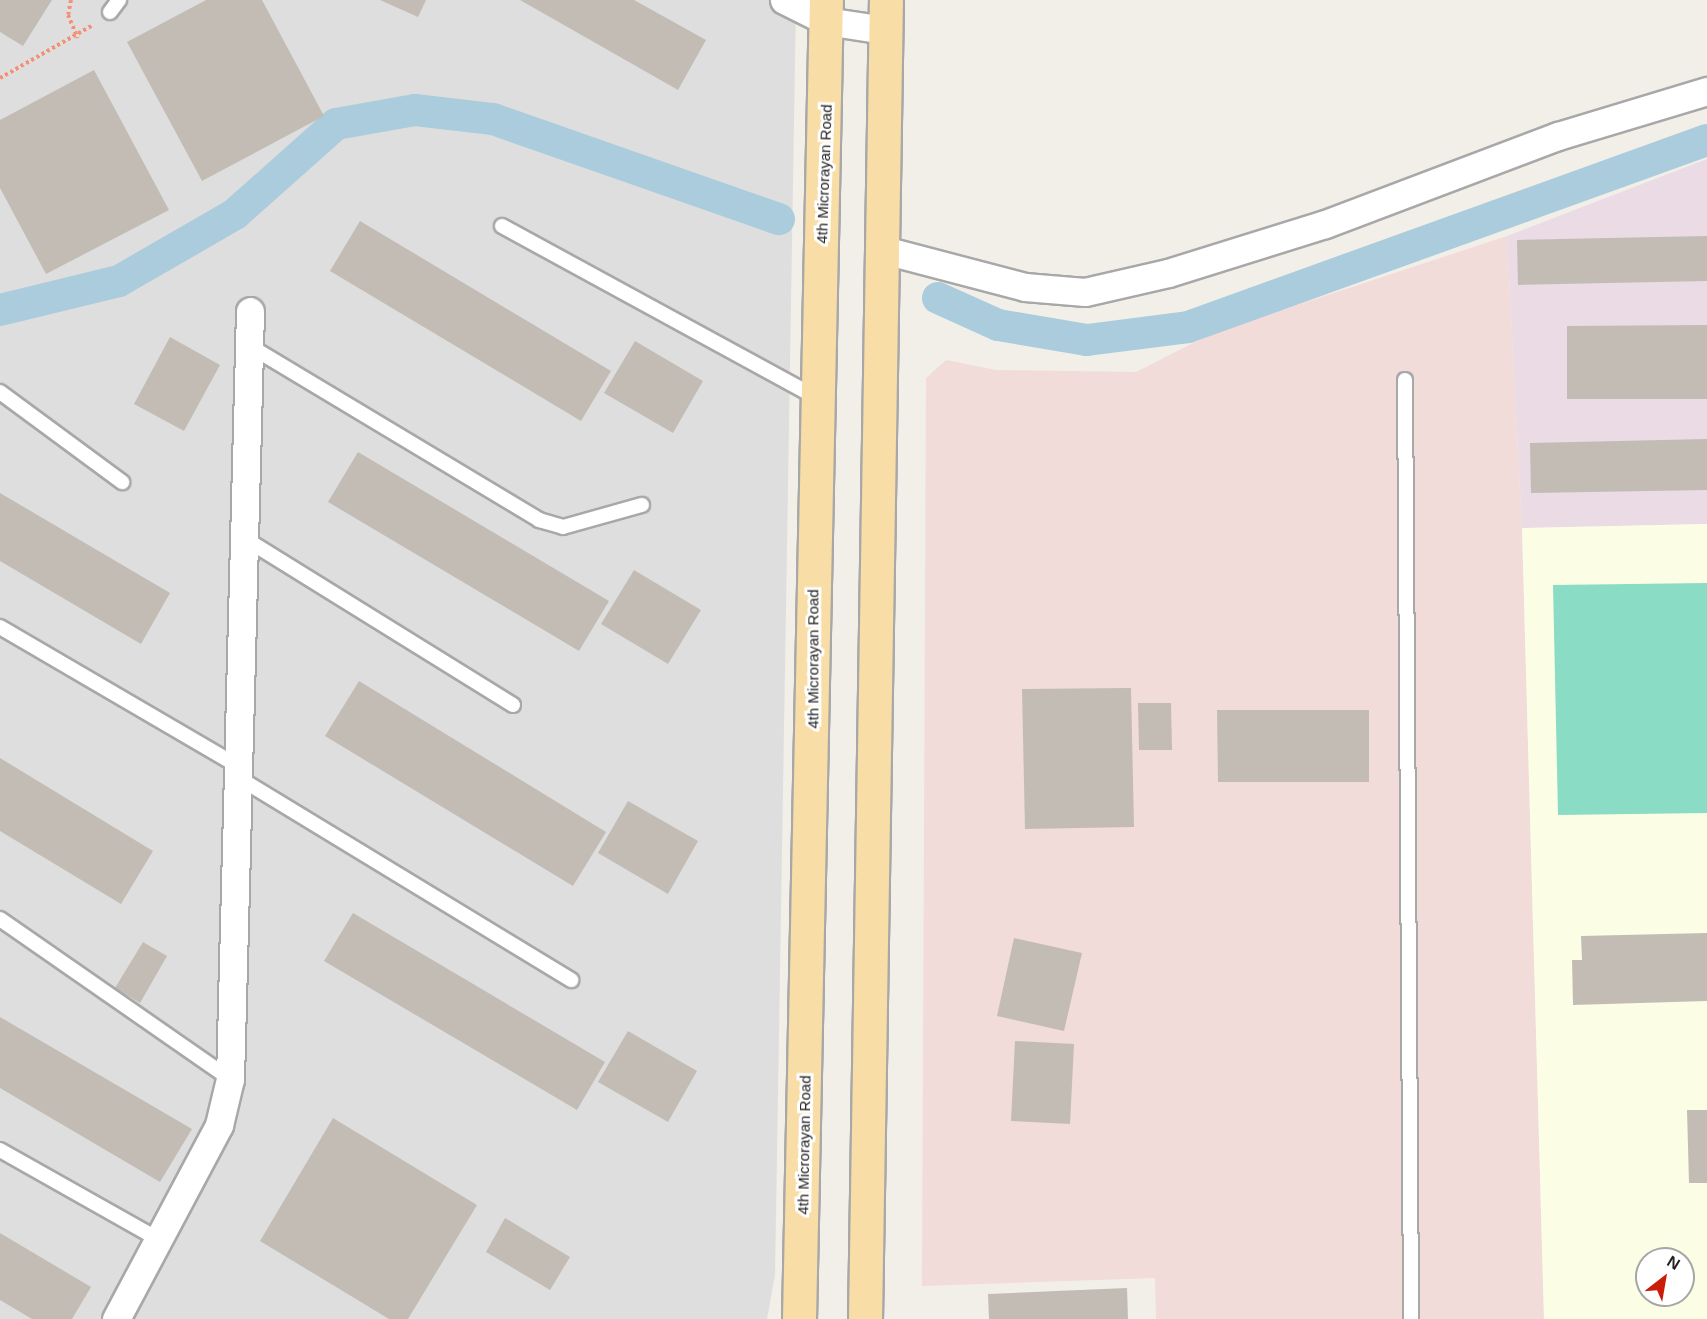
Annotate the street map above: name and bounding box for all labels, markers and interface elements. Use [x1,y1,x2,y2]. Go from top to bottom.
street label: 4th Microrayan Road [813,104,835,244]
street label: 4th Microrayan Road [804,589,822,729]
street label: 4th Microrayan Road [794,1075,814,1215]
north arrow [1635,1247,1695,1307]
text: N [1664,1253,1683,1273]

